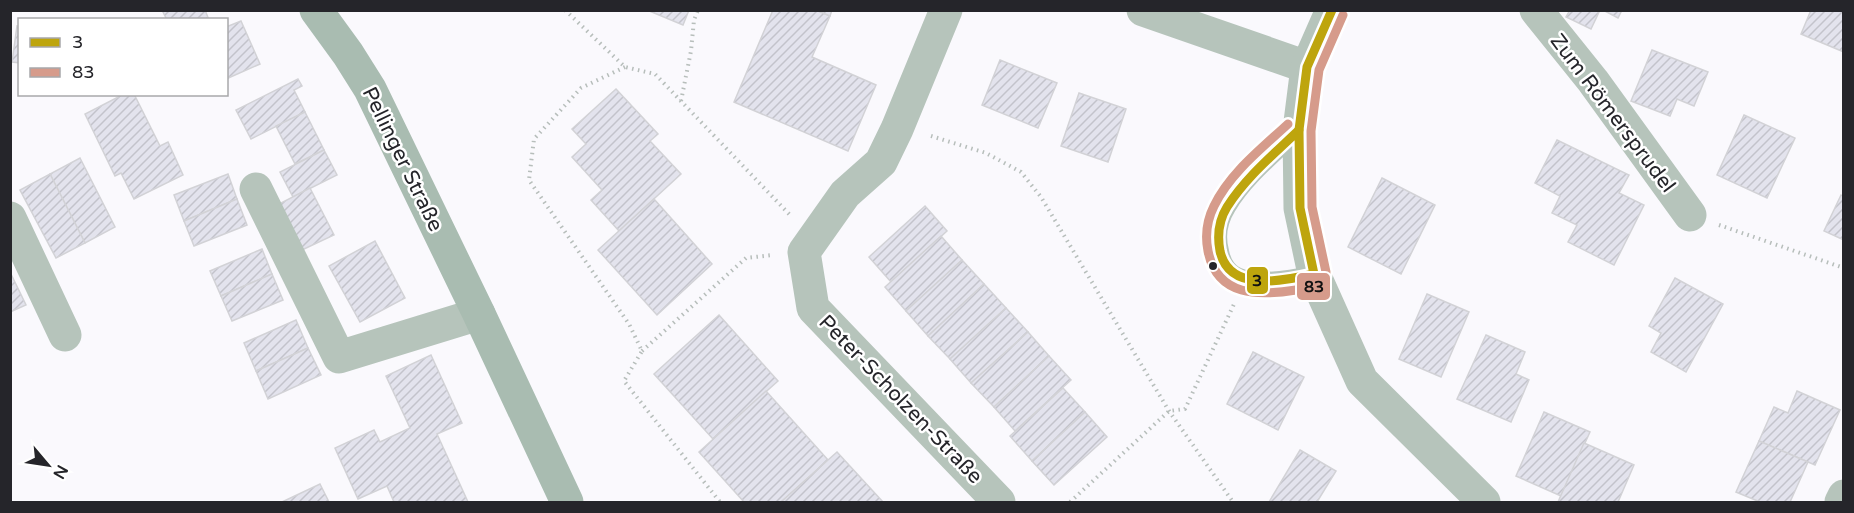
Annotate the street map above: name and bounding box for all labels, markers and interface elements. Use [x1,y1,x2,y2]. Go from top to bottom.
legend [18,18,228,96]
street label: Zum Römersprudel [1545,29,1680,198]
text: 3 [72,31,83,53]
text: 83 [72,61,95,83]
street label: Pellinger Straße [357,83,448,236]
unlabelled marker [1207,260,1219,272]
line badge: 3 [1246,266,1269,295]
text: 3 [1252,271,1262,291]
line badge: 83 [1296,272,1331,301]
text: 83 [1304,277,1324,297]
street label: Peter-Scholzen-Straße [814,310,988,489]
north arrow [18,435,78,495]
text: N [48,461,72,482]

